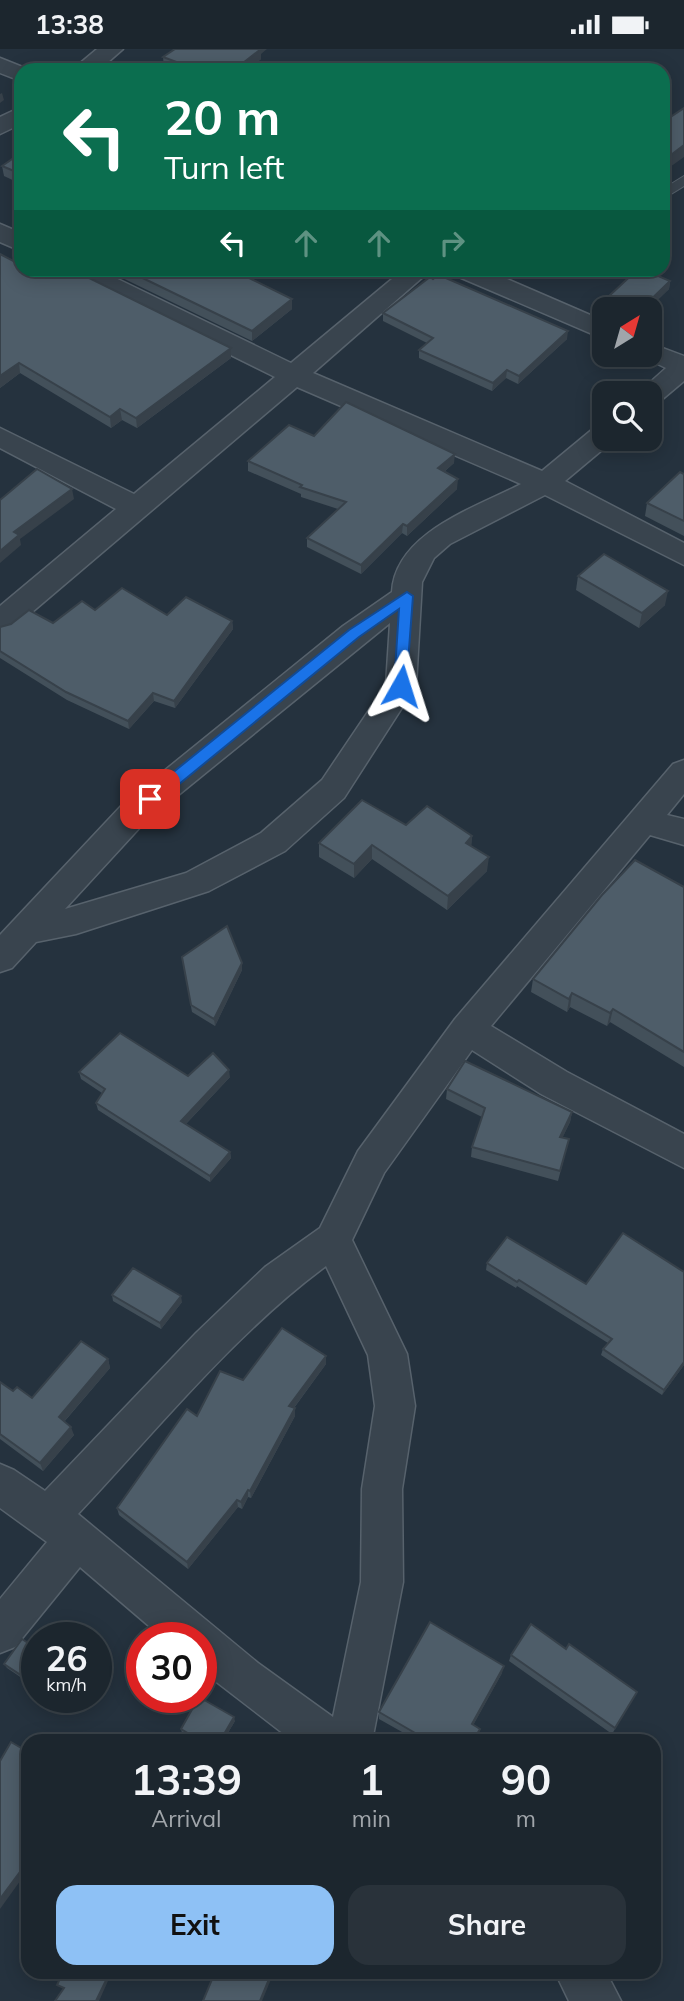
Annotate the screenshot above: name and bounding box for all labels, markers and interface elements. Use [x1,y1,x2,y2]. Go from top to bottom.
text: 13:38 [35,8,104,41]
text: 20 m [164,86,280,147]
icon: left [49,91,140,182]
text: Turn left [164,147,284,187]
icon: left [214,224,252,262]
icon: ahead [287,224,325,262]
icon: ahead [360,224,398,262]
icon: right [433,224,471,262]
north arrow [592,297,662,367]
map controls [592,297,662,451]
button: search [592,381,662,451]
position arrow [364,649,438,723]
pin [120,769,180,829]
icon: arrive [131,780,169,818]
speed limit sign: 30 [126,1622,217,1713]
text: 26 [45,1636,88,1680]
text: km/h [46,1673,87,1696]
text: 13:39 [131,1753,242,1806]
text: 1 [359,1753,384,1806]
text: 90 [501,1753,551,1806]
text: Arrival [151,1804,222,1833]
text: min [352,1804,391,1833]
text: m [516,1804,536,1833]
button: Exit [56,1885,334,1965]
button: Share [348,1885,626,1965]

